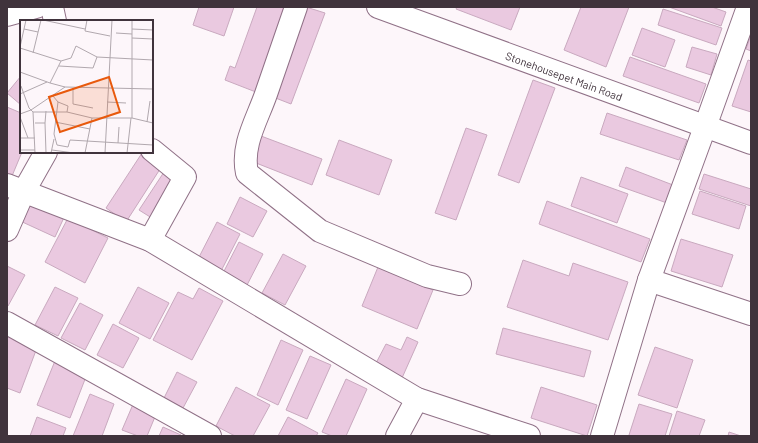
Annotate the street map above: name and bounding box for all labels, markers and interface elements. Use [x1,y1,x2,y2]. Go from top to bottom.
inset map [20,20,153,153]
street label: Stonehousepet Main Road [504,49,624,103]

